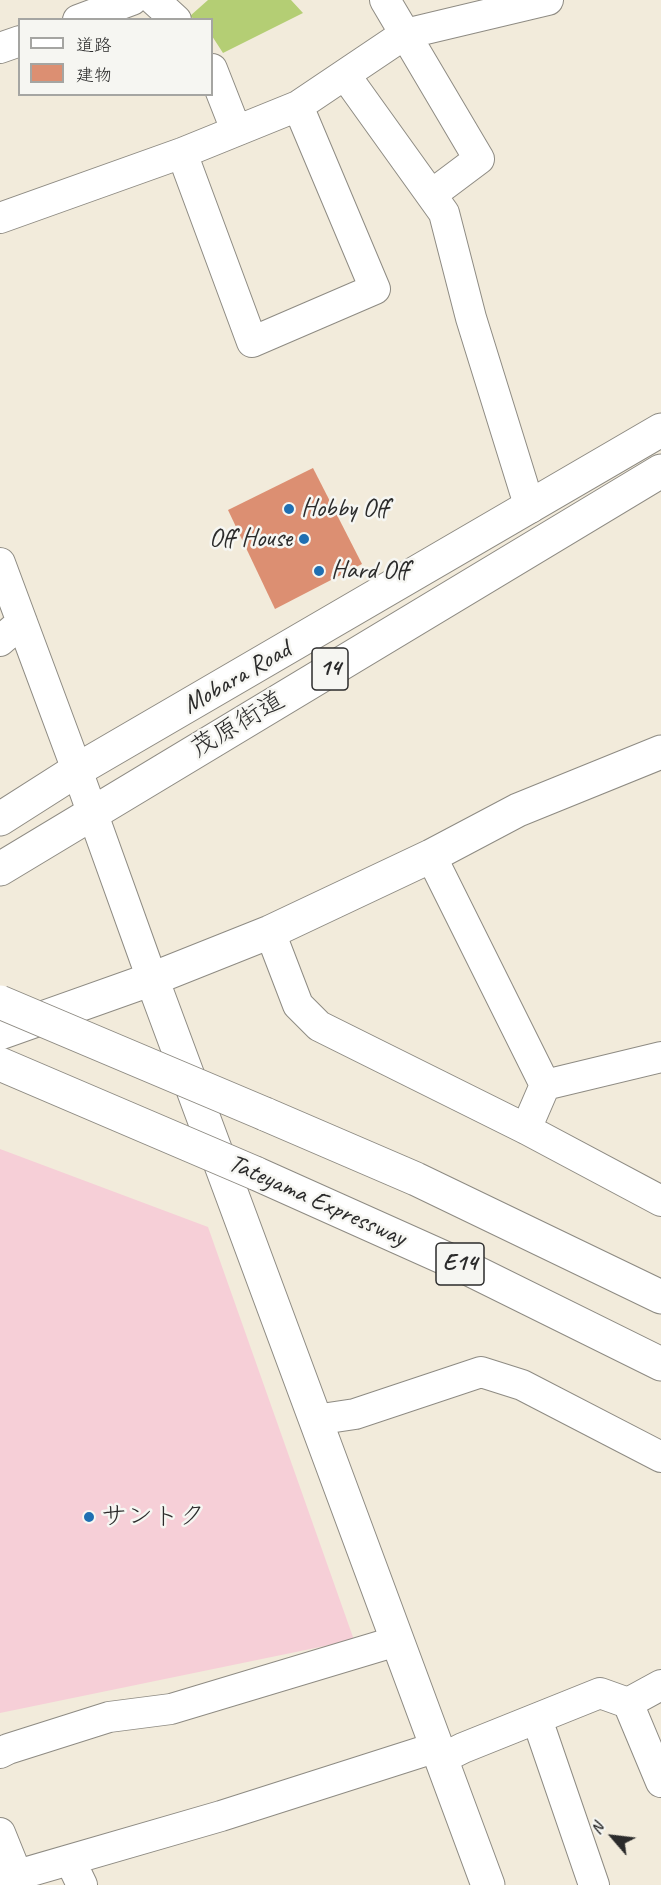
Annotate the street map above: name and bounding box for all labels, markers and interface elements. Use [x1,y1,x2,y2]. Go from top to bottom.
legend [18,18,213,96]
text: 道路 [76,34,112,56]
text: 建物 [76,64,112,86]
place label: Hobby Off [301,493,388,525]
marker: Hobby Off [282,502,296,516]
place label: Off House [209,523,292,555]
marker: Off House [297,532,311,546]
place label: Hard Off [331,555,409,587]
marker: Hard Off [312,564,326,578]
street label: Mobara Road [177,635,297,721]
road number: 14 [312,648,348,690]
street label: 茂原街道 [185,685,291,765]
street label: Tateyama Expressway [224,1148,410,1254]
road number: E14 [436,1243,484,1285]
place label: サントク [101,1501,205,1533]
marker: サントク [82,1510,96,1524]
north arrow [583,1807,643,1867]
text: N [586,1819,608,1838]

